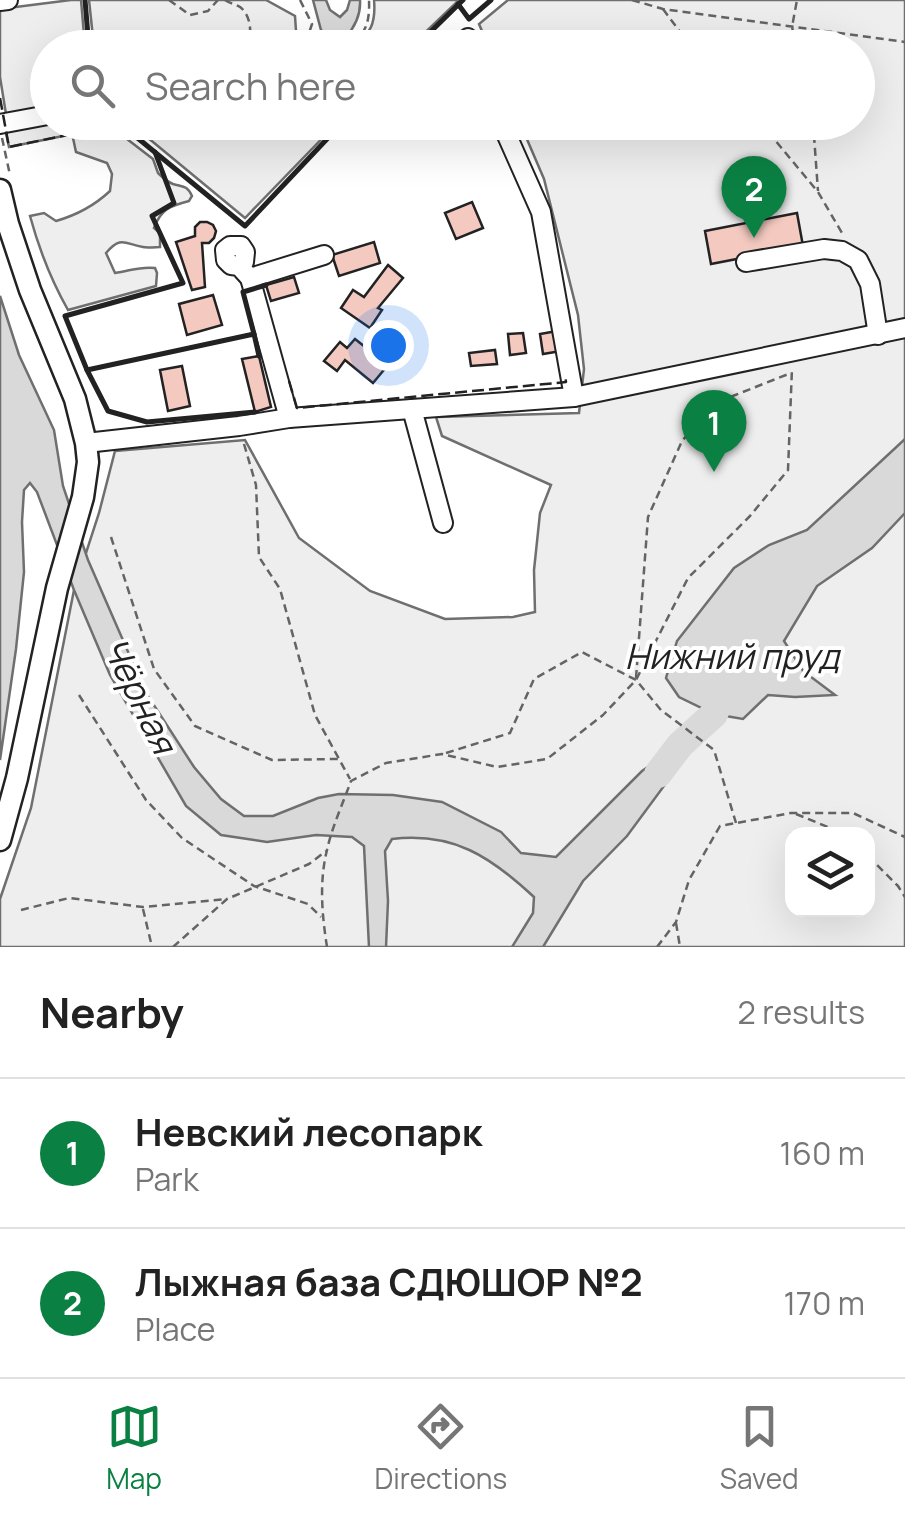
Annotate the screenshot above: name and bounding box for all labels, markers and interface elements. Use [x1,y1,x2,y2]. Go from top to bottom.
search box [30,30,875,140]
icon: search [65,58,120,113]
text: Search here [145,59,356,111]
pin: 2 [722,156,786,238]
your location [363,320,414,371]
pin: 1 [682,390,746,472]
water label: Чёрная [91,629,190,763]
water label: Нижний пруд [625,632,841,680]
map controls [785,827,875,917]
button: layers [785,827,875,917]
text: Nearby [40,983,184,1041]
text: 2 results [738,990,865,1034]
text: Невский лесопарк [135,1105,482,1157]
text: 1 [65,1131,80,1175]
text: 160 m [780,1131,865,1175]
text: Park [135,1157,199,1201]
text: Лыжная база СДЮШОР №2 [135,1255,643,1307]
text: 2 [63,1281,82,1325]
text: 170 m [783,1281,865,1325]
text: Place [135,1307,216,1351]
tab: Map [106,1399,162,1497]
tab: Directions [375,1399,507,1497]
tab: Saved [720,1399,799,1497]

